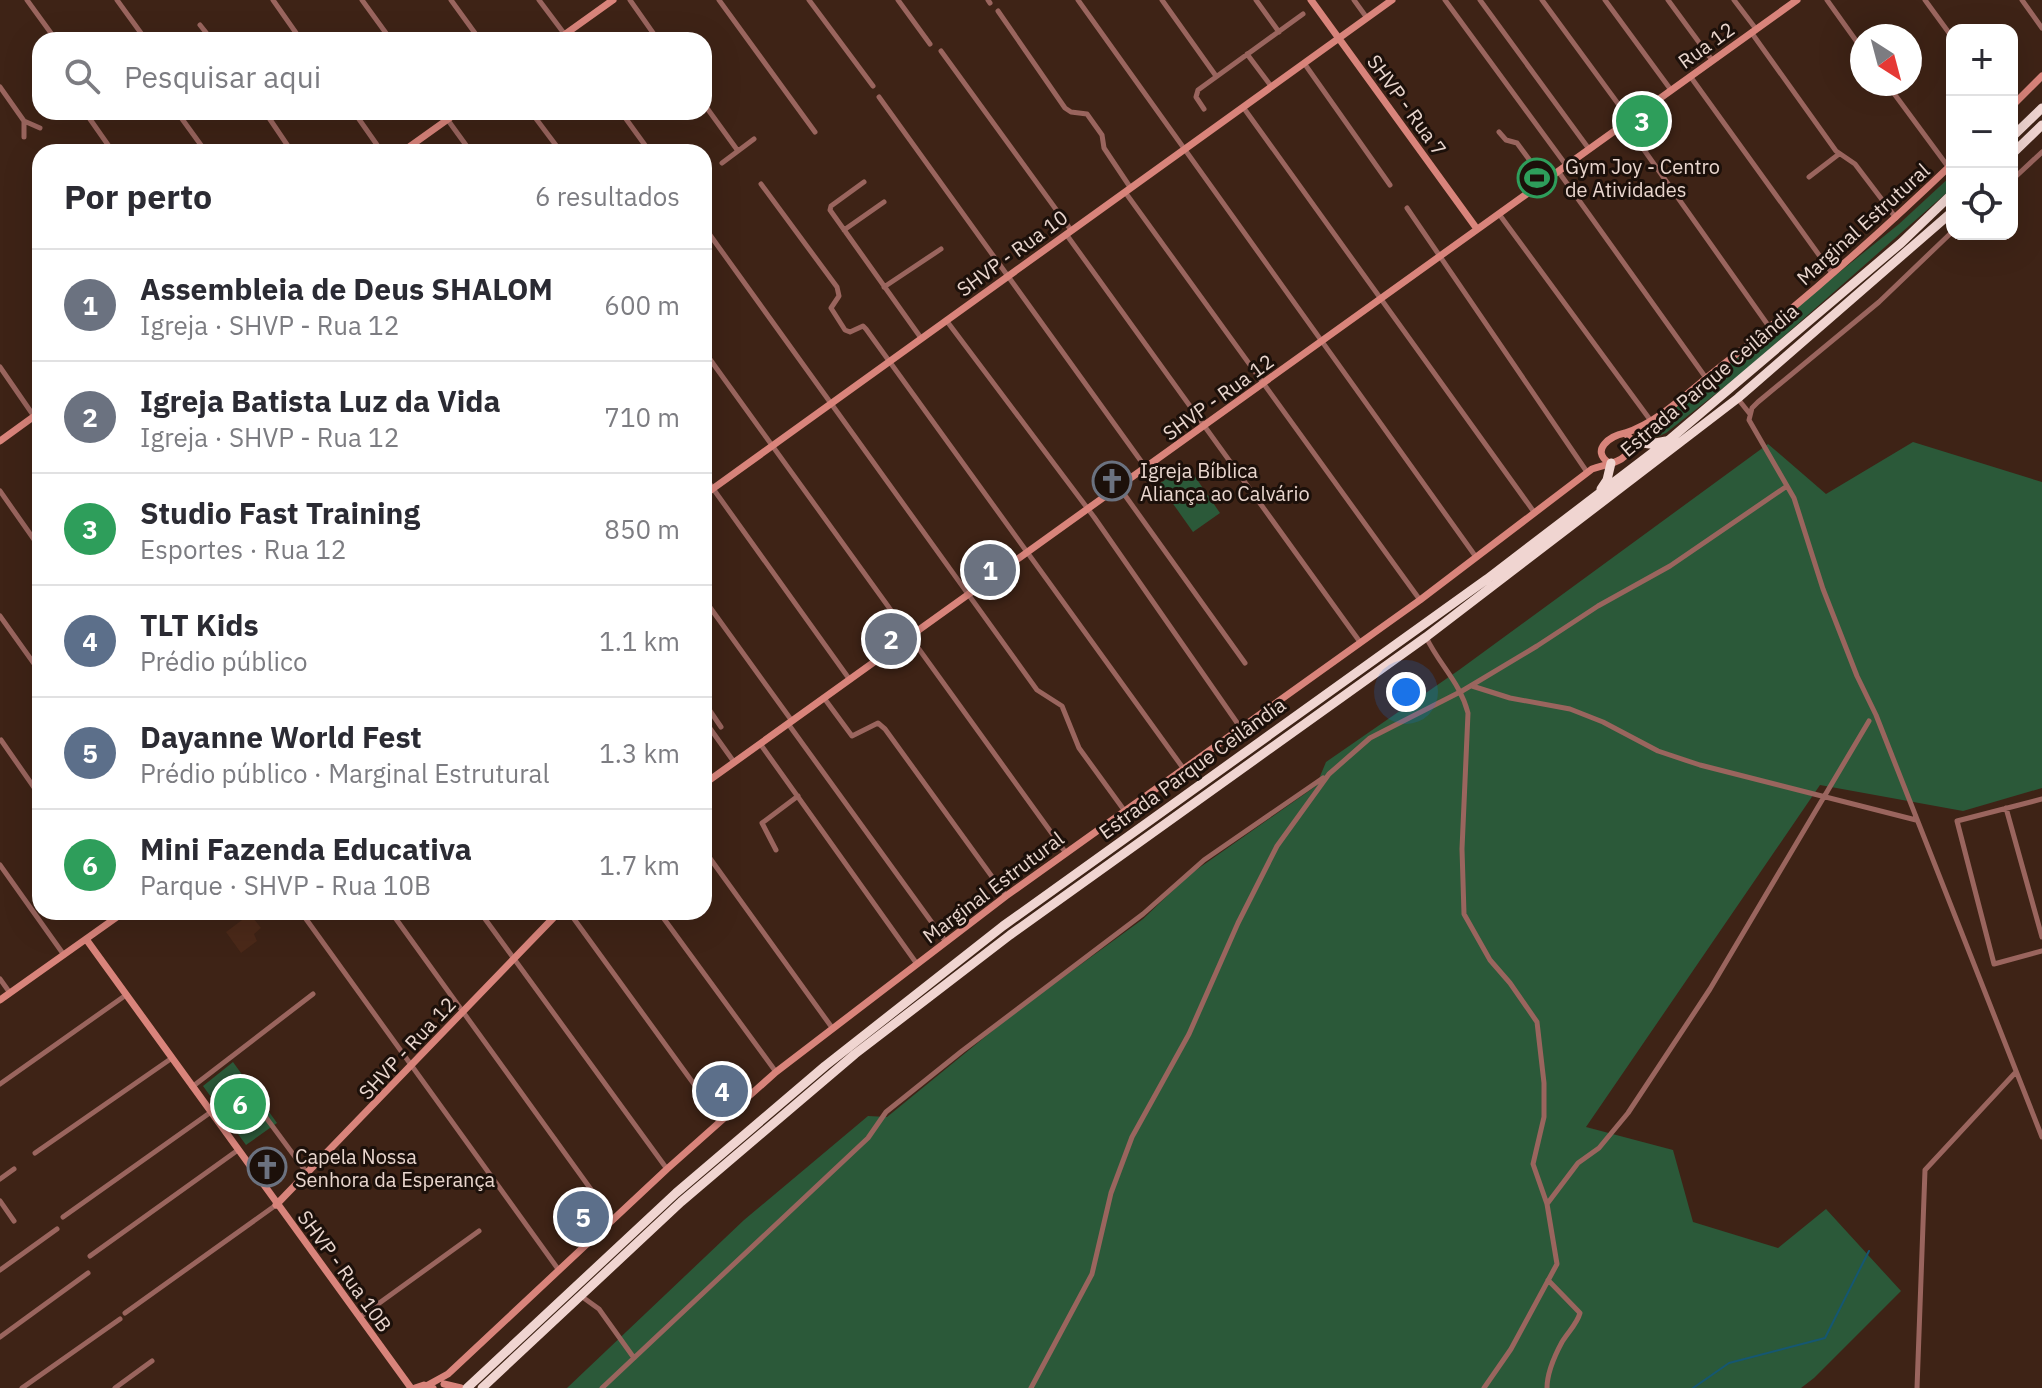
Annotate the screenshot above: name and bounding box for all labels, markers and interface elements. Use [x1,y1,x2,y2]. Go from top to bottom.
street label: Rua 12 [1672,15,1740,75]
north arrow [1850,24,1922,96]
map controls [1946,24,2018,240]
button: + [1946,24,2018,96]
search box [32,32,712,120]
street label: SHVP - Rua 7 [1361,49,1453,161]
icon: search [60,54,104,98]
text: Pesquisar aqui [124,57,321,96]
pin: 3 [1616,91,1668,151]
button: − [1946,96,2018,168]
place label: Gym Joy - Centro de Atividades [1565,153,1720,203]
sports icon: Gym Joy - Centro de Atividades [1516,157,1558,199]
street label: Marginal Estrutural [1791,157,1935,291]
button: locate [1946,168,2018,240]
text: Por perto [64,174,212,218]
text: 6 resultados [535,179,680,213]
street label: SHVP - Rua 10 [951,204,1073,302]
text: Assembleia de Deus SHALOM [140,269,553,308]
text: 1 [82,288,98,322]
text: 600 m [604,288,680,322]
street label: Estrada Parque Ceilândia [1614,297,1804,463]
text: Igreja · SHVP - Rua 12 [140,308,399,342]
street label: SHVP - Rua 12 [1157,348,1279,446]
text: Igreja Batista Luz da Vida [140,381,501,420]
text: 2 [82,400,98,434]
text: 710 m [604,400,680,434]
text: Igreja · SHVP - Rua 12 [140,420,399,454]
place label: Igreja Bíblica Aliança ao Calvário [1140,457,1310,507]
church icon: Igreja Bíblica Aliança ao Calvário [1091,460,1133,502]
text: Studio Fast Training [140,493,420,532]
text: 3 [82,512,98,546]
text: 850 m [604,512,680,546]
text: Esportes · Rua 12 [140,532,346,566]
pin: 1 [964,540,1016,600]
text: TLT Kids [140,605,259,644]
pin: 2 [865,609,917,669]
text: 4 [82,624,98,658]
text: 1.1 km [599,624,680,658]
text: Prédio público [140,644,307,678]
your location [1386,672,1426,712]
street label: Estrada Parque Ceilândia [1093,691,1291,845]
text: Dayanne World Fest [140,717,422,756]
text: 5 [82,736,98,770]
text: 1.3 km [599,736,680,770]
text: Prédio público · Marginal Estrutural [140,756,550,790]
street label: Marginal Estrutural [917,825,1069,949]
text: Mini Fazenda Educativa [140,829,472,868]
text: 6 [82,848,98,882]
text: 1.7 km [599,848,680,882]
text: Parque · SHVP - Rua 10B [140,868,431,902]
street label: SHVP - Rua 12 [352,991,462,1105]
pin: 4 [696,1061,748,1121]
pin: 6 [214,1074,266,1134]
place label: Capela Nossa Senhora da Esperança [295,1143,496,1193]
church icon: Capela Nossa Senhora da Esperança [246,1146,288,1188]
pin: 5 [557,1187,609,1247]
street label: SHVP - Rua 10B [292,1205,398,1337]

